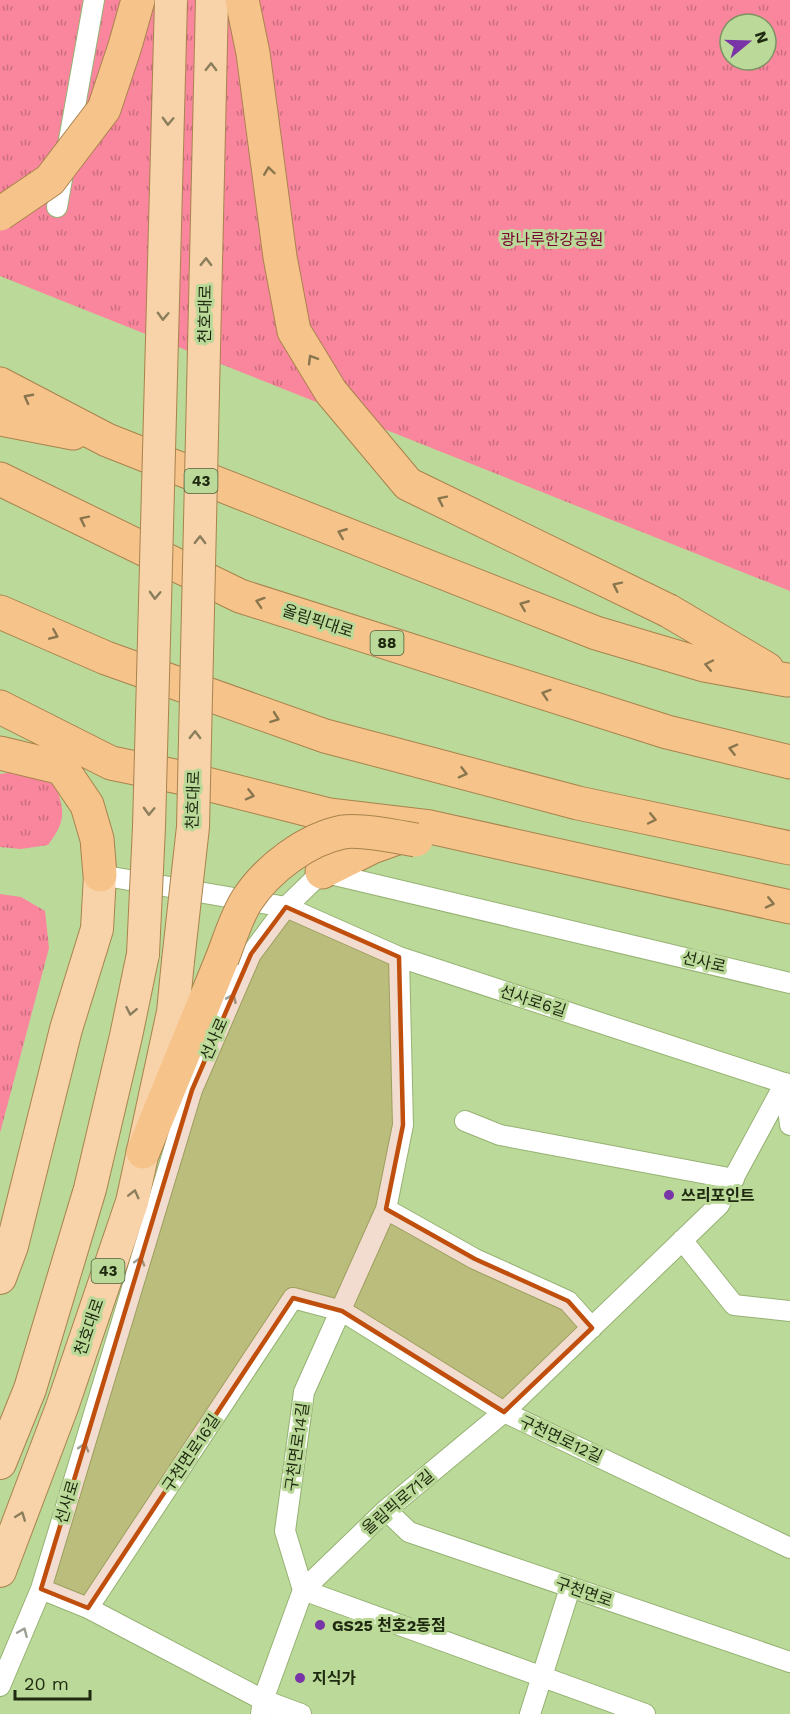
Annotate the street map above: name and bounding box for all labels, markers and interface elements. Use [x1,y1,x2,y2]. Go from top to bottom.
north arrow [718,12,778,72]
text: N [751,29,773,46]
one-way arrow [205,62,217,71]
one-way arrow [162,117,174,126]
one-way arrow [263,167,275,176]
park label: 광나루한강공원 [500,230,604,249]
one-way arrow [200,257,213,266]
street label: 천호대로 [195,284,215,344]
one-way arrow [156,312,169,321]
one-way arrow [307,355,319,365]
one-way arrow [24,394,35,405]
road number: 43 [184,469,218,493]
one-way arrow [437,496,448,508]
one-way arrow [79,516,90,528]
one-way arrow [338,528,349,540]
one-way arrow [194,536,206,545]
one-way arrow [612,581,623,593]
one-way arrow [149,591,161,600]
one-way arrow [255,597,266,610]
one-way arrow [519,600,530,612]
street label: 올림픽대로 [280,601,356,641]
one-way arrow [47,628,58,640]
road number: 88 [370,631,404,655]
one-way arrow [704,660,714,673]
one-way arrow [541,689,552,701]
one-way arrow [270,711,280,724]
one-way arrow [189,731,202,740]
one-way arrow [728,743,738,756]
one-way arrow [457,765,467,778]
street label: 천호대로 [182,770,204,830]
one-way arrow [244,788,255,800]
one-way arrow [143,807,155,816]
one-way arrow [647,812,657,825]
one-way arrow [764,896,774,909]
street label: 선사로 [680,948,728,976]
street label: 선사로6길 [497,981,569,1021]
one-way arrow [225,993,237,1004]
one-way arrow [125,1006,138,1016]
street label: 선사로 [196,1015,232,1063]
place label: 쓰리포인트 [681,1186,755,1205]
marker: 쓰리포인트 [662,1188,676,1202]
one-way arrow [126,1189,139,1199]
one-way arrow [133,1256,145,1267]
road number: 43 [92,1259,124,1283]
street label: 천호대로 [70,1296,108,1358]
street label: 구천면로14길 [281,1401,313,1493]
street label: 구천면로16길 [158,1411,224,1495]
street label: 구천면로12길 [517,1412,605,1466]
one-way arrow [77,1442,89,1453]
street label: 올림픽로71길 [358,1466,438,1538]
street label: 선사로 [51,1478,83,1526]
one-way arrow [13,1512,26,1522]
street label: 구천면로 [553,1573,615,1611]
place label: GS25 천호2동점 [332,1616,446,1635]
marker: GS25 천호2동점 [313,1618,327,1632]
one-way arrow [16,1628,28,1639]
scale bar [15,1663,90,1701]
place label: 지식가 [312,1669,356,1688]
marker: 지식가 [293,1671,307,1685]
text: 20 m [24,1673,69,1694]

